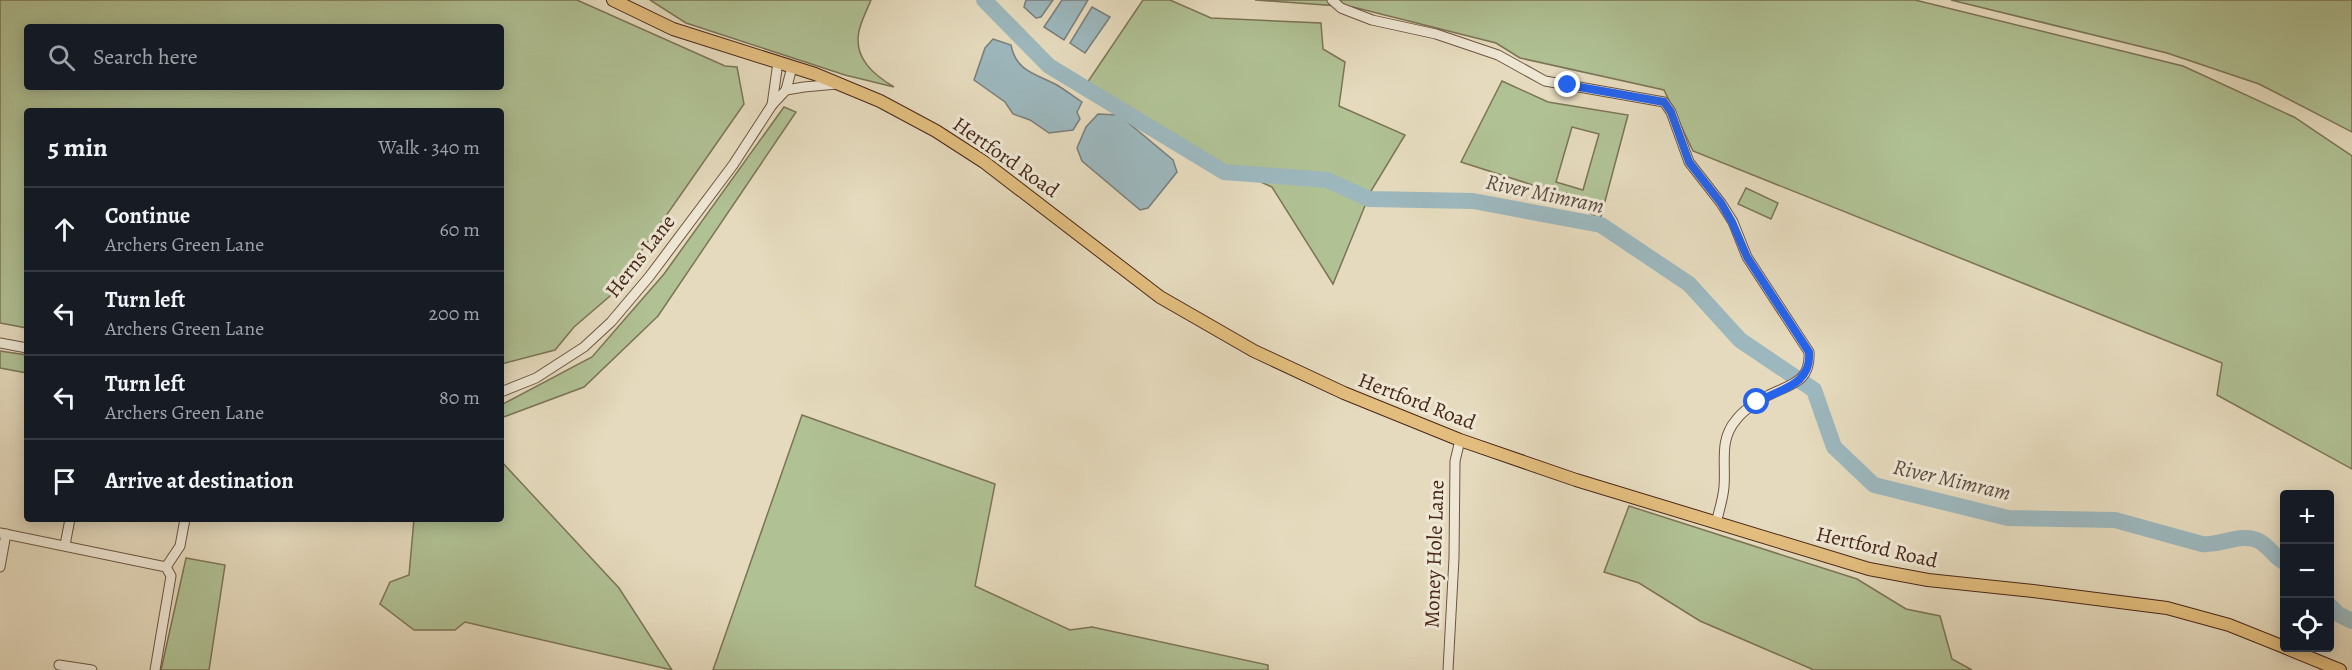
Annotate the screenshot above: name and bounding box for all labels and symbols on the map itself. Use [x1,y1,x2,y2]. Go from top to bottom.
route end [1554,71,1580,97]
street label: Hertford Road [947,110,1065,204]
water label: River Mimram [1483,167,1607,221]
street label: Herns Lane [599,209,681,303]
street label: Hertford Road [1354,366,1480,437]
route start [1743,388,1769,414]
water label: River Mimram [1890,452,2014,508]
street label: Money Hole Lane [1417,479,1451,629]
street label: Hertford Road [1814,519,1941,575]

